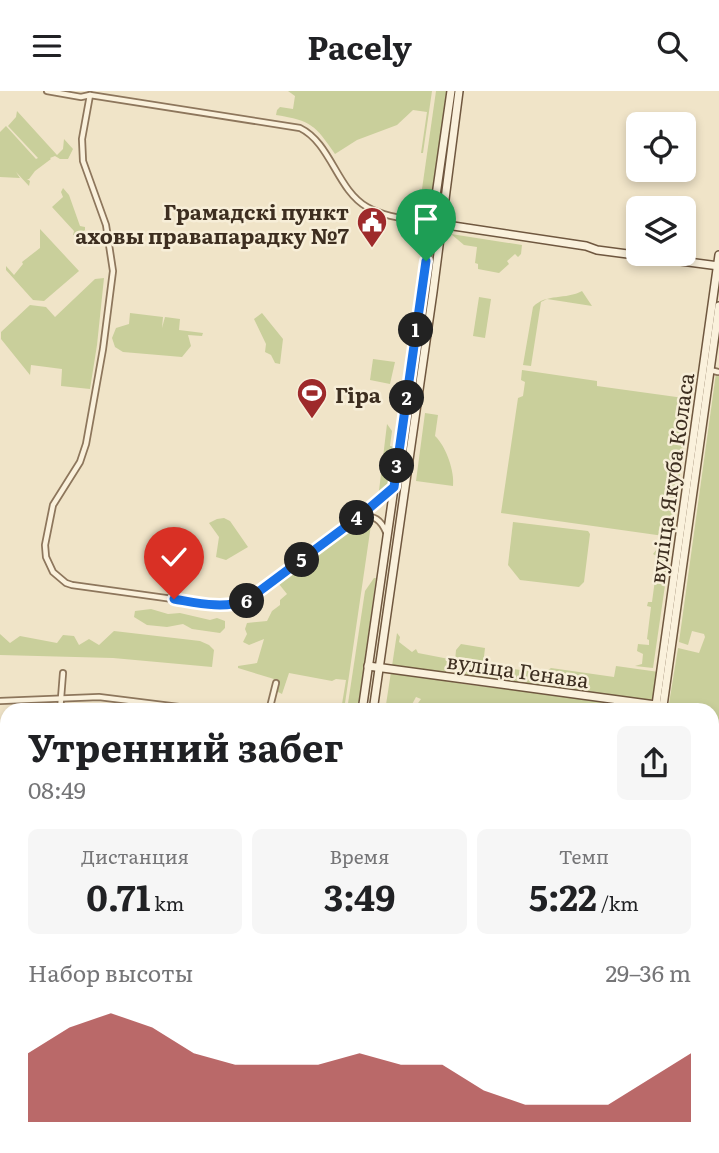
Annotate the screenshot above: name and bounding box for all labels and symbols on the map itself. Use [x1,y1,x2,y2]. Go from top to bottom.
pin [396,189,456,261]
place label: Грамадскі пункт аховы правапарадку №7 [75,195,350,250]
public building icon: Грамадскі пункт аховы правапарадку №7 [355,205,389,249]
pin: 1 [398,313,434,347]
street label: вуліца Якуба Коласа [640,370,700,585]
sports icon: Гіра [295,376,329,420]
place label: Гіра [335,378,382,409]
pin: 2 [390,381,424,415]
pin: 3 [380,449,414,483]
pin: 4 [340,501,374,535]
pin [144,527,204,599]
pin: 5 [284,543,320,577]
pin: 6 [230,583,264,619]
street label: вуліца Генава [445,644,592,694]

